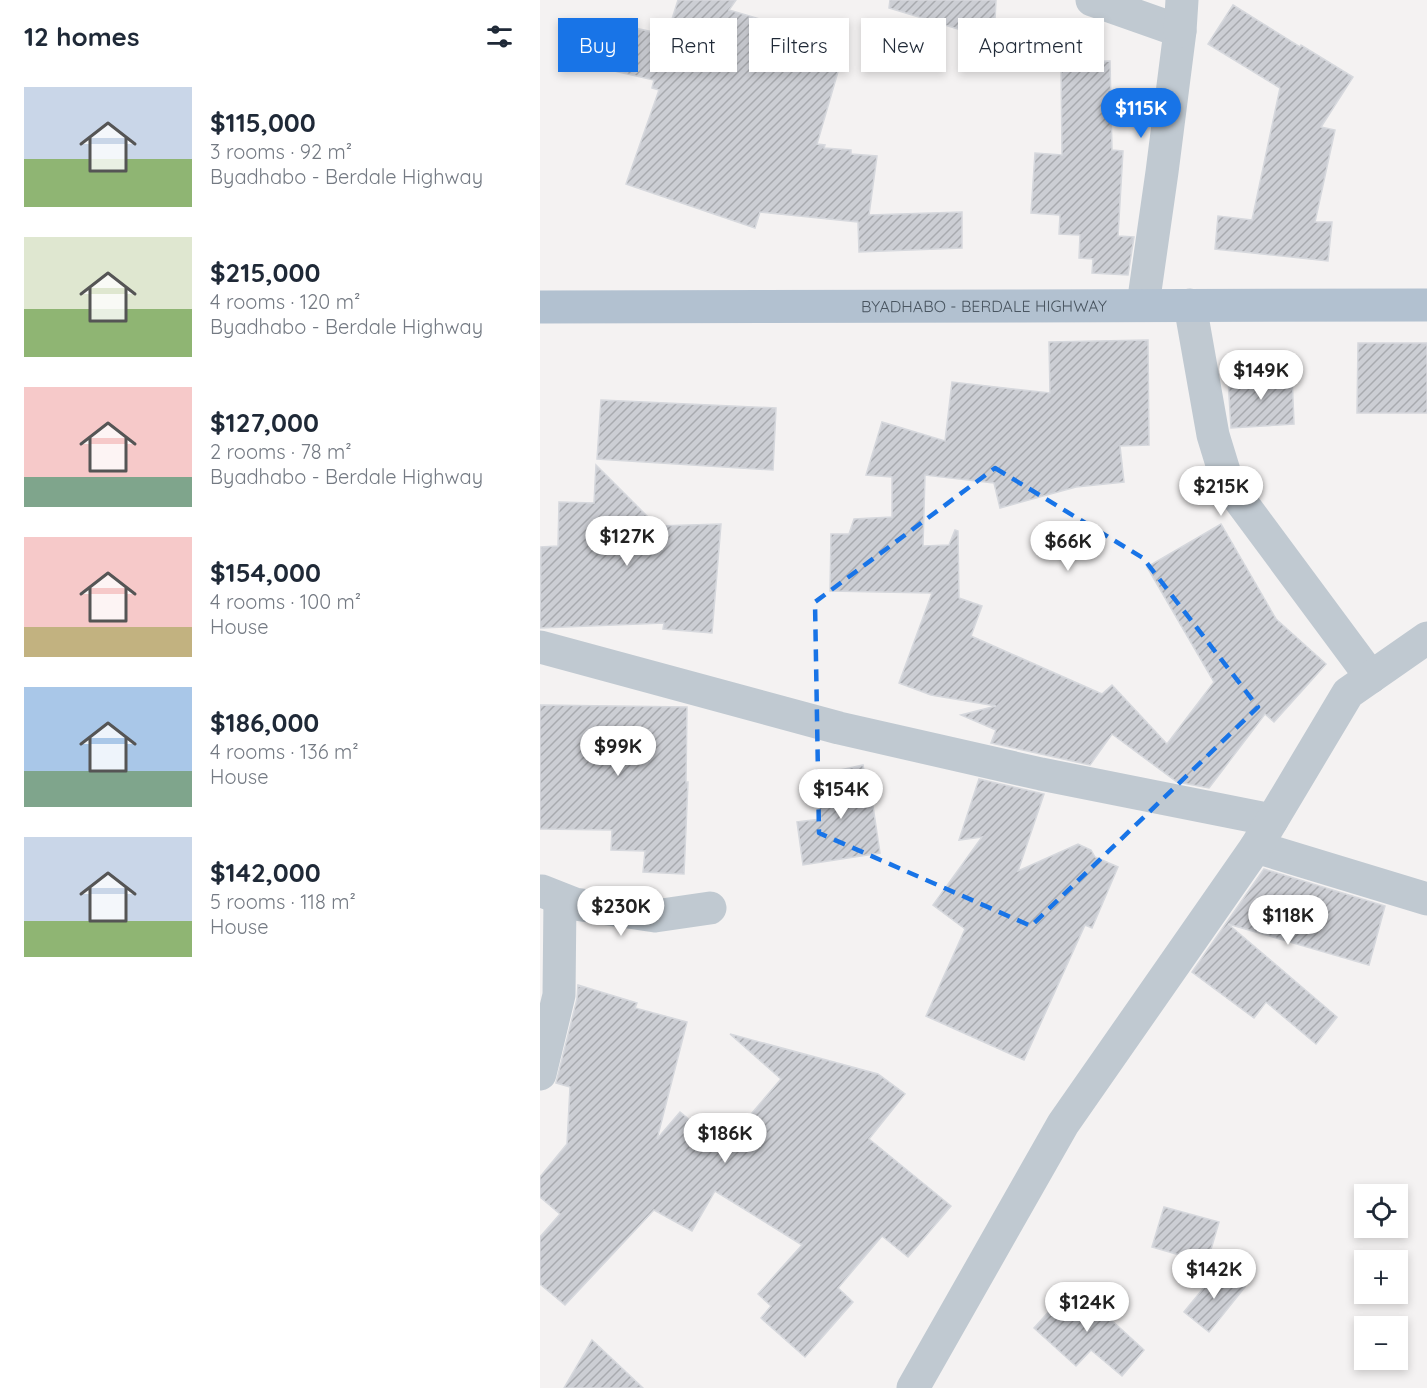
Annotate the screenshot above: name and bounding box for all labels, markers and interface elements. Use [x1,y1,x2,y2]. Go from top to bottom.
chip: Buy [558,18,638,72]
chip: Rent [650,18,737,72]
chip: Filters [749,18,849,72]
chip: New [861,18,946,72]
chip: Apartment [958,18,1104,72]
text: 12 homes [24,20,140,53]
icon: filters [483,20,516,53]
pin: $115K [1099,88,1183,139]
text: $115K [1115,95,1167,120]
text: $115,000 [210,106,316,139]
icon: home [72,111,144,183]
text: 3 rooms · 92 m² [210,139,352,164]
text: Byadhabo - Berdale Highway [210,164,483,189]
text: $215,000 [210,256,320,289]
icon: home [72,261,144,333]
text: 4 rooms · 120 m² [210,289,360,314]
street label: BYADHABO - BERDALE HIGHWAY [861,296,1107,316]
text: Byadhabo - Berdale Highway [210,314,483,339]
pin: $149K [1219,350,1303,401]
text: $149K [1233,357,1289,382]
text: $127,000 [210,406,319,439]
icon: home [72,411,144,483]
text: 2 rooms · 78 m² [210,439,352,464]
text: Byadhabo - Berdale Highway [210,464,483,489]
pin: $215K [1179,466,1263,517]
text: $215K [1193,473,1249,498]
pin: $127K [585,516,669,567]
pin: $66K [1032,521,1104,572]
text: $127K [599,523,655,548]
text: $66K [1044,528,1092,553]
text: $154,000 [210,556,321,589]
icon: home [72,561,144,633]
text: 4 rooms · 100 m² [210,589,361,614]
text: House [210,614,269,639]
text: $186,000 [210,706,319,739]
icon: home [72,711,144,783]
pin: $99K [582,726,654,777]
text: $99K [594,733,642,758]
text: 4 rooms · 136 m² [210,739,359,764]
text: House [210,764,269,789]
pin: $154K [799,769,883,820]
text: $154K [813,776,869,801]
text: $142,000 [210,856,321,889]
icon: home [72,861,144,933]
pin: $230K [579,886,663,937]
text: 5 rooms · 118 m² [210,889,356,914]
text: $230K [591,893,651,918]
pin: $118K [1246,895,1330,946]
text: $118K [1262,902,1314,927]
text: House [210,914,269,939]
pin: $186K [683,1113,767,1164]
text: $186K [698,1120,752,1145]
map controls [1354,1184,1408,1370]
button: locate [1354,1184,1408,1238]
pin: $142K [1172,1249,1256,1300]
button: + [1354,1250,1408,1304]
text: $142K [1186,1256,1242,1281]
pin: $124K [1045,1282,1129,1333]
text: $124K [1059,1289,1115,1314]
button: − [1354,1316,1408,1370]

